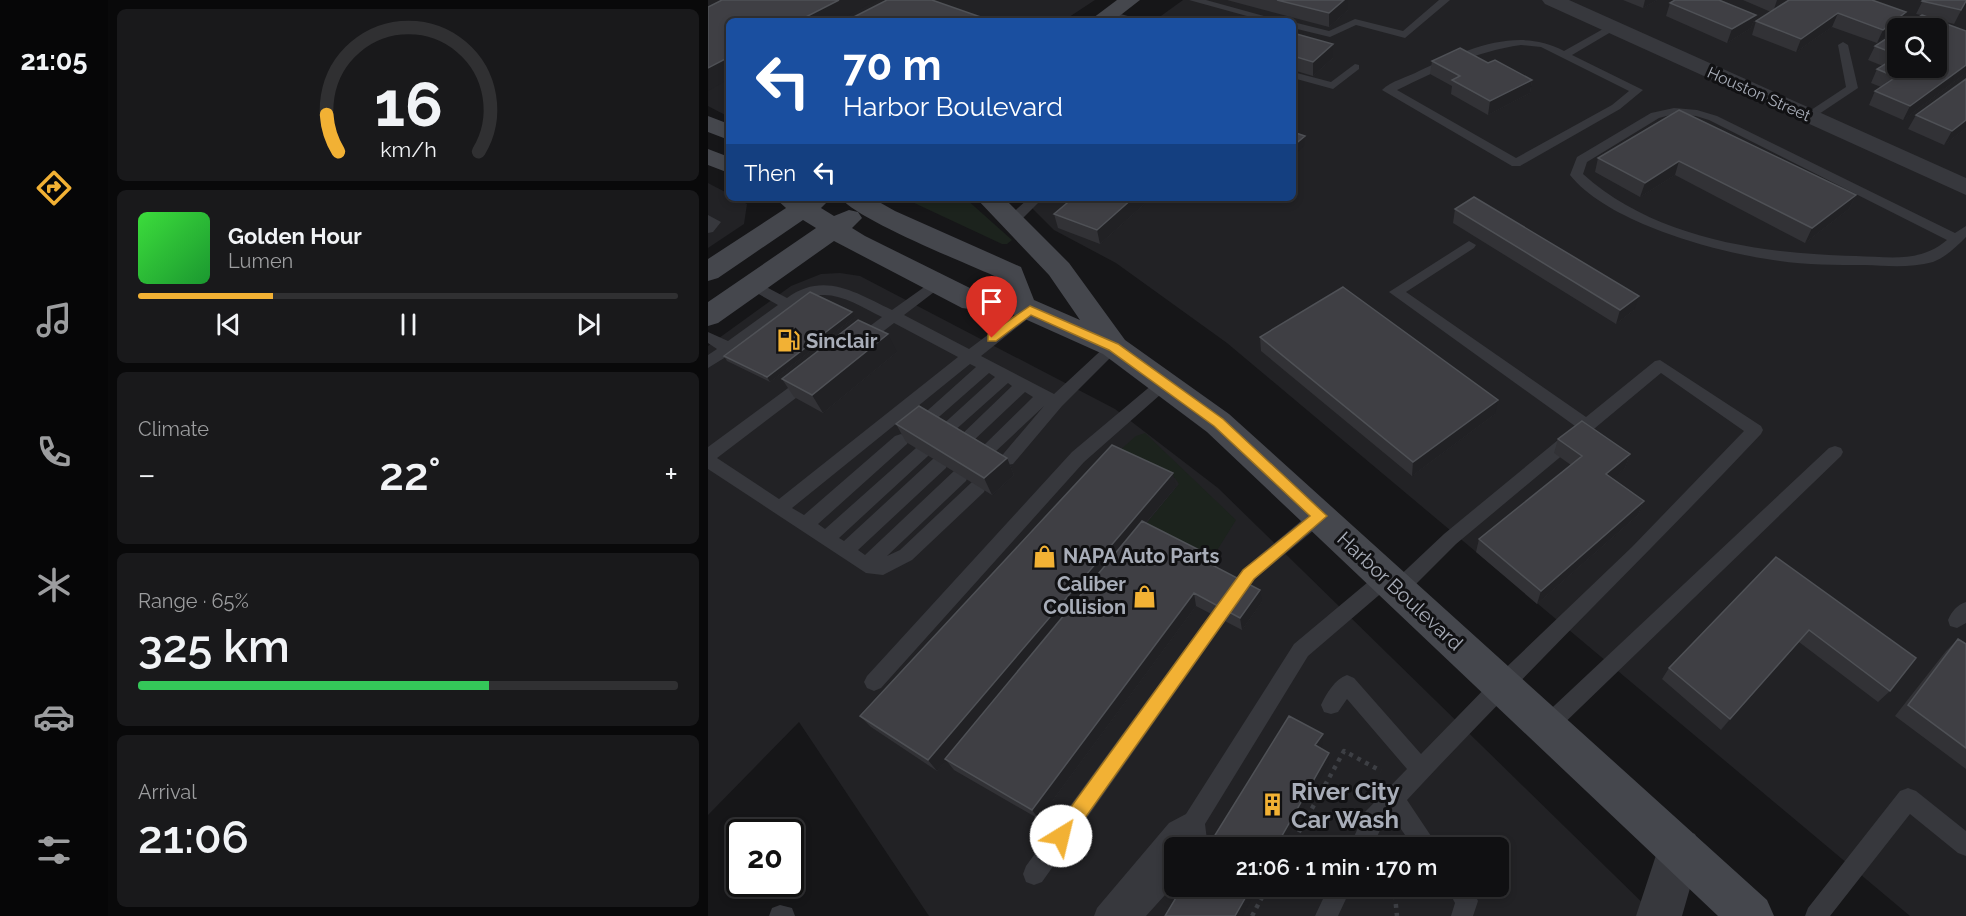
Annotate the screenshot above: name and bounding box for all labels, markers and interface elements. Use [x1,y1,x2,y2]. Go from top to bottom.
map controls [1887,18,1947,78]
button: search [1887,18,1947,78]
text: 70 m [843,41,942,90]
icon: left [744,42,822,120]
text: 21:05 [21,45,87,76]
street label: Houston Street [1704,63,1814,125]
text: 16 [374,67,442,141]
text: Harbor Boulevard [843,91,1063,122]
text: km/h [380,138,436,163]
icon: left [808,156,841,189]
text: Then [744,160,796,186]
icon: directions [33,167,75,209]
text: Golden Hour [228,223,362,249]
text: Lumen [228,249,293,273]
pin [966,276,1017,338]
icon: arrive [975,285,1008,318]
icon: music [33,299,75,341]
icon: previous [212,308,245,341]
icon: pause [392,308,425,341]
icon: next [572,308,605,341]
fuel station icon: Sinclair [775,328,801,354]
place label: Sinclair [806,329,878,353]
text: Climate [138,417,209,441]
icon: phone [33,431,75,473]
text: 22° [379,448,441,501]
text: − [138,455,156,494]
text: + [664,455,678,494]
street label: Harbor Boulevard [1332,527,1468,655]
shop icon: NAPA Auto Parts [1032,543,1058,569]
place label: NAPA Auto Parts [1063,544,1219,568]
icon: climate [33,564,75,606]
place label: Caliber Collision [1043,572,1126,619]
shop icon: Caliber Collision [1131,583,1157,609]
text: Range · 65% [138,589,249,613]
text: 325 km [138,620,290,673]
icon: car [33,696,75,738]
place label: River City Car Wash [1291,777,1400,834]
text: Arrival [138,780,197,804]
building icon: River City Car Wash [1260,792,1286,818]
position arrow [1029,804,1093,868]
text: 21:06 [138,811,249,864]
speed limit sign: 20 [726,819,804,897]
icon: filters [33,829,75,871]
text: 21:06 · 1 min · 170 m [1236,854,1437,880]

